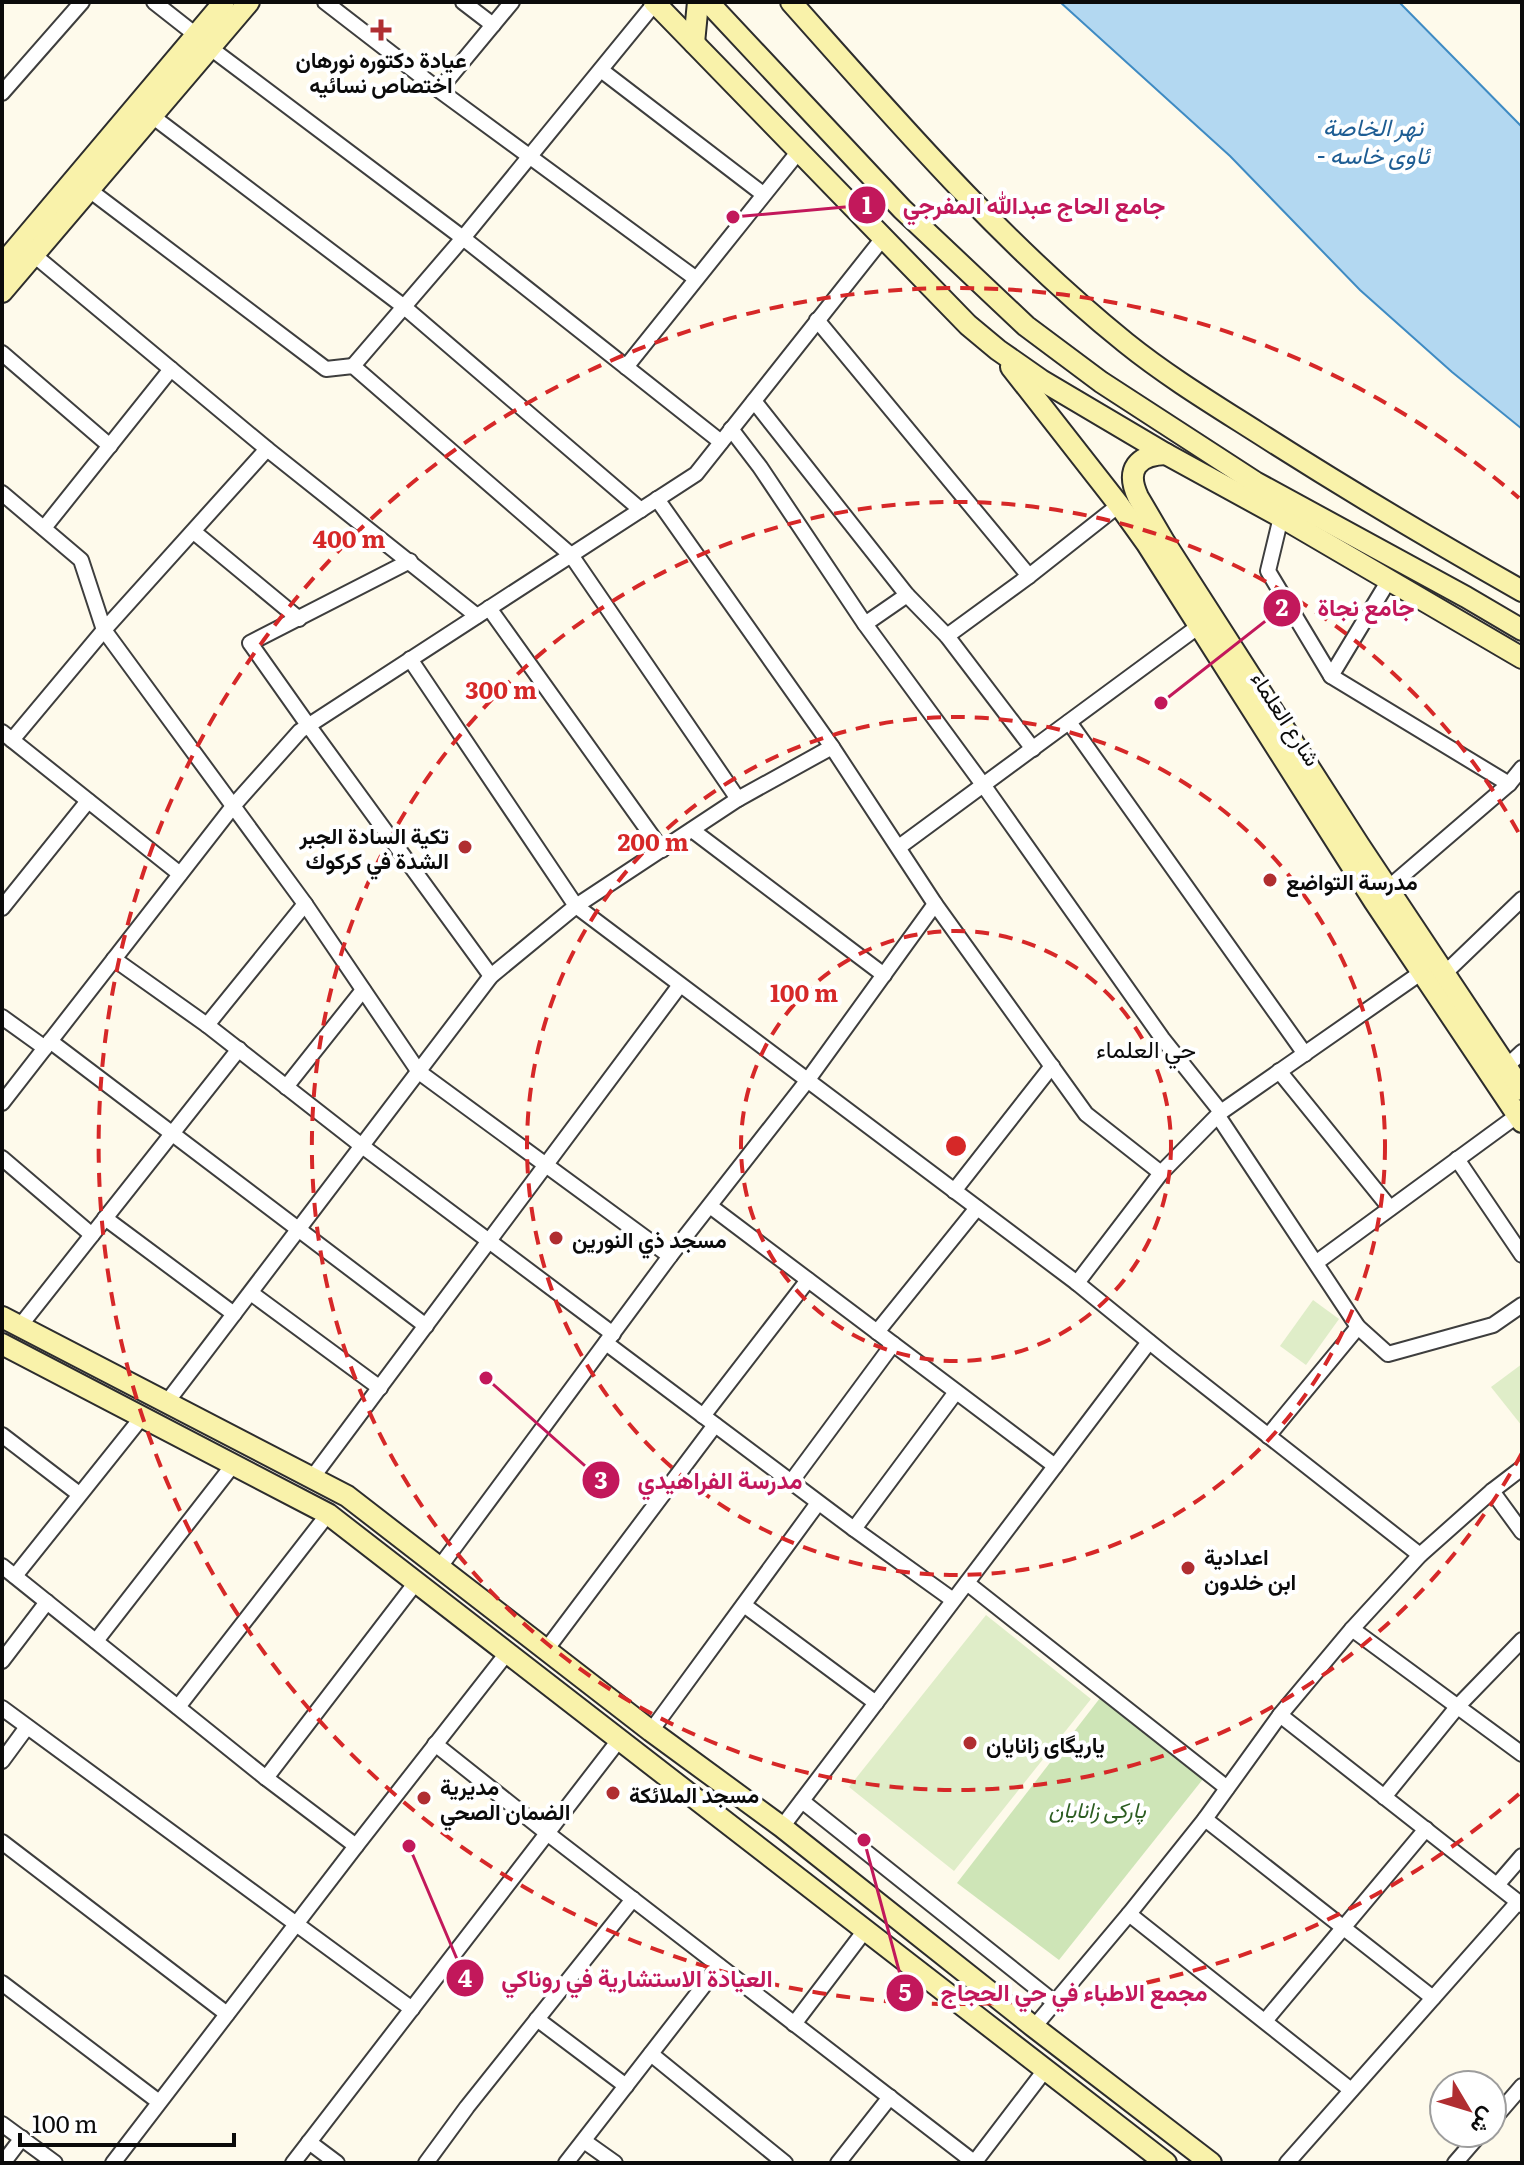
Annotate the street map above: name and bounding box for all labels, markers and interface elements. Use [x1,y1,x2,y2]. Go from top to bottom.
marker: عيادة دكتوره نورهان اختصاص نسائيه [370,19,392,41]
place label: عيادة دكتوره نورهان اختصاص نسائيه [295,42,467,100]
water label: نهر الخاصة - ئاوی خاسە [1317,108,1432,171]
callout: جامع الحاج عبدالله المفرجي [847,181,1181,229]
text: 1 [862,186,872,221]
text: جامع الحاج عبدالله المفرجي [903,186,1165,226]
text: 400 m [313,520,385,555]
callout: جامع نجاة [1262,584,1431,632]
text: 2 [1276,588,1289,623]
text: جامع نجاة [1317,588,1415,625]
street label: شارع العلماء [1244,664,1330,772]
text: 300 m [465,671,537,706]
place label: تكية السادة الجبر الشدة في كركوك [299,818,449,880]
text: 200 m [617,823,689,858]
marker: تكية السادة الجبر الشدة في كركوك [456,838,474,856]
place label: مدرسة التواضع [1286,864,1418,897]
marker: مدرسة التواضع [1261,871,1279,889]
text: 100 m [770,974,838,1009]
district label: حي العلماء [1096,1030,1196,1069]
centre of rings [942,1132,970,1160]
place label: مسجد ذي النورين [572,1222,727,1259]
marker: مسجد ذي النورين [547,1229,565,1247]
callout: مدرسة الفراهيدي [581,1456,818,1504]
text: 3 [594,1461,608,1496]
text: مدرسة الفراهيدي [637,1461,803,1501]
place label: اعدادية ابن خلدون [1204,1539,1296,1597]
marker: اعدادية ابن خلدون [1179,1559,1197,1577]
place label: یاریگای زانایان [986,1727,1105,1760]
marker: یاریگای زانایان [961,1734,979,1752]
place label: مديرية الضمان الصحي [440,1769,570,1831]
place label: مسجد الملائكة [629,1777,759,1810]
marker: مسجد الملائكة [604,1784,622,1802]
marker: مديرية الضمان الصحي [415,1789,433,1807]
park label: پارکی زانایان [1049,1792,1147,1825]
callout: العيادة الاستشارية في روناكي [445,1954,789,2002]
text: 4 [458,1959,473,1994]
text: العيادة الاستشارية في روناكي [501,1959,773,1999]
callout: مجمع الاطباء في حي الحجاج [885,1969,1224,2017]
text: 5 [898,1973,912,2008]
text: مجمع الاطباء في حي الحجاج [941,1973,1208,2013]
north arrow [1428,2069,1508,2149]
scale bar [20,2097,234,2147]
text: ش [1464,2102,1506,2143]
text: 100 m [32,2105,98,2140]

